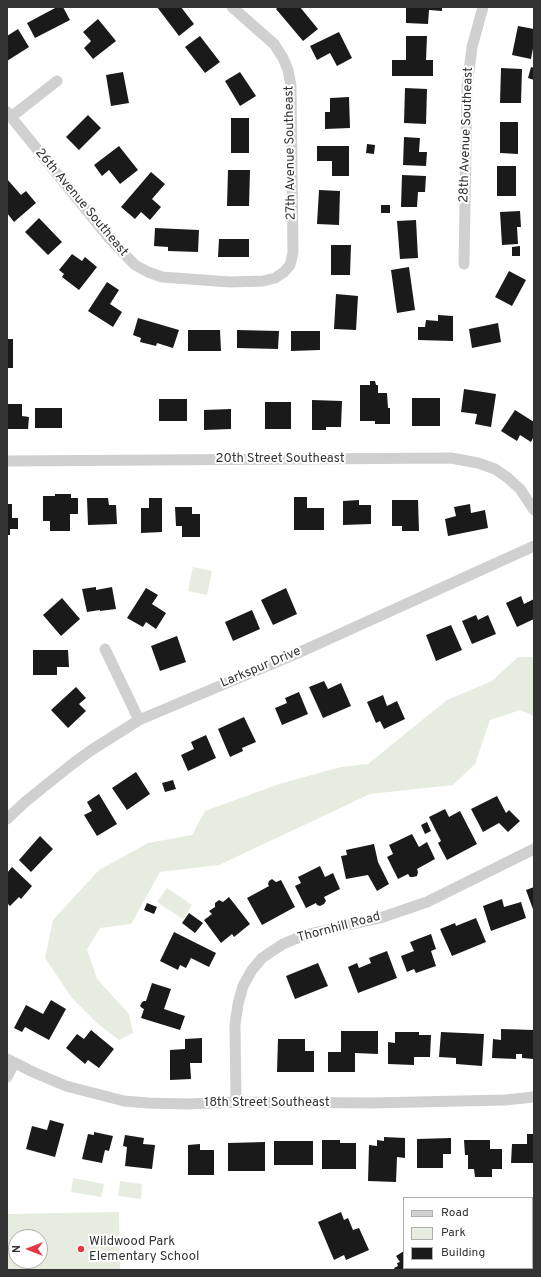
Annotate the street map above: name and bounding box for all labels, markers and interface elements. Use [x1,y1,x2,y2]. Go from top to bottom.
street label: 28th Avenue Southeast [457,67,477,203]
street label: 27th Avenue Southeast [282,86,300,220]
street label: 26th Avenue Southeast [31,146,131,260]
street label: 20th Street Southeast [215,451,345,467]
street label: Larkspur Drive [219,644,303,692]
street label: Thornhill Road [296,909,382,947]
street label: 18th Street Southeast [204,1095,330,1111]
legend [403,1197,533,1269]
text: Road [441,1205,469,1221]
text: Park [441,1225,466,1241]
north arrow [8,1229,48,1269]
place label: Wildwood Park Elementary School [89,1234,199,1265]
marker: Wildwood Park Elementary School [76,1244,86,1254]
text: N [10,1245,24,1253]
text: Building [441,1245,485,1261]

